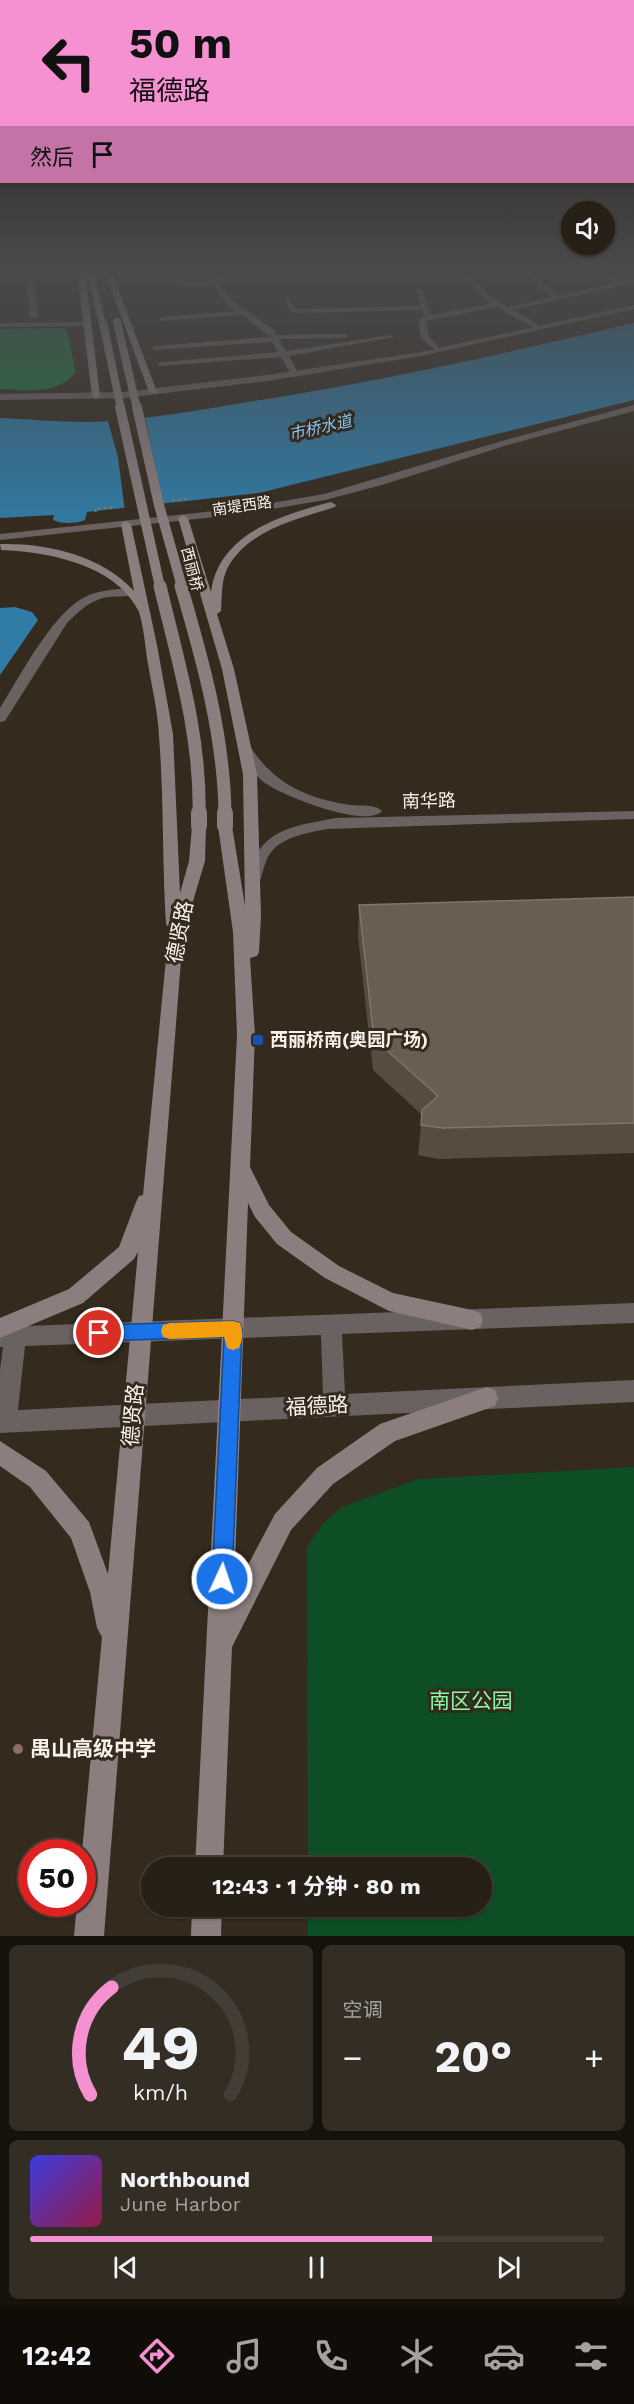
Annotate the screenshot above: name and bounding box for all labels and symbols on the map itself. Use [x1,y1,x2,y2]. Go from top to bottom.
water label: 市桥水道 [287,411,355,444]
street label: 南堤西路 [211,493,273,519]
street label: 西丽桥 [177,545,207,593]
street label: 南华路 [402,790,456,811]
street label: 德贤路 [161,899,198,965]
place label: 西丽桥南(奥园广场) [270,1029,428,1050]
marker: 西丽桥南(奥园广场) [251,1033,265,1047]
pin [73,1307,124,1358]
street label: 德贤路 [117,1382,148,1447]
street label: 福德路 [285,1391,349,1420]
position arrow [190,1547,254,1611]
park label: 南区公园 [429,1688,513,1713]
place label: 禺山高级中学 [30,1736,156,1761]
marker: 禺山高级中学 [11,1742,25,1756]
speed limit sign: 50 [18,1839,96,1917]

